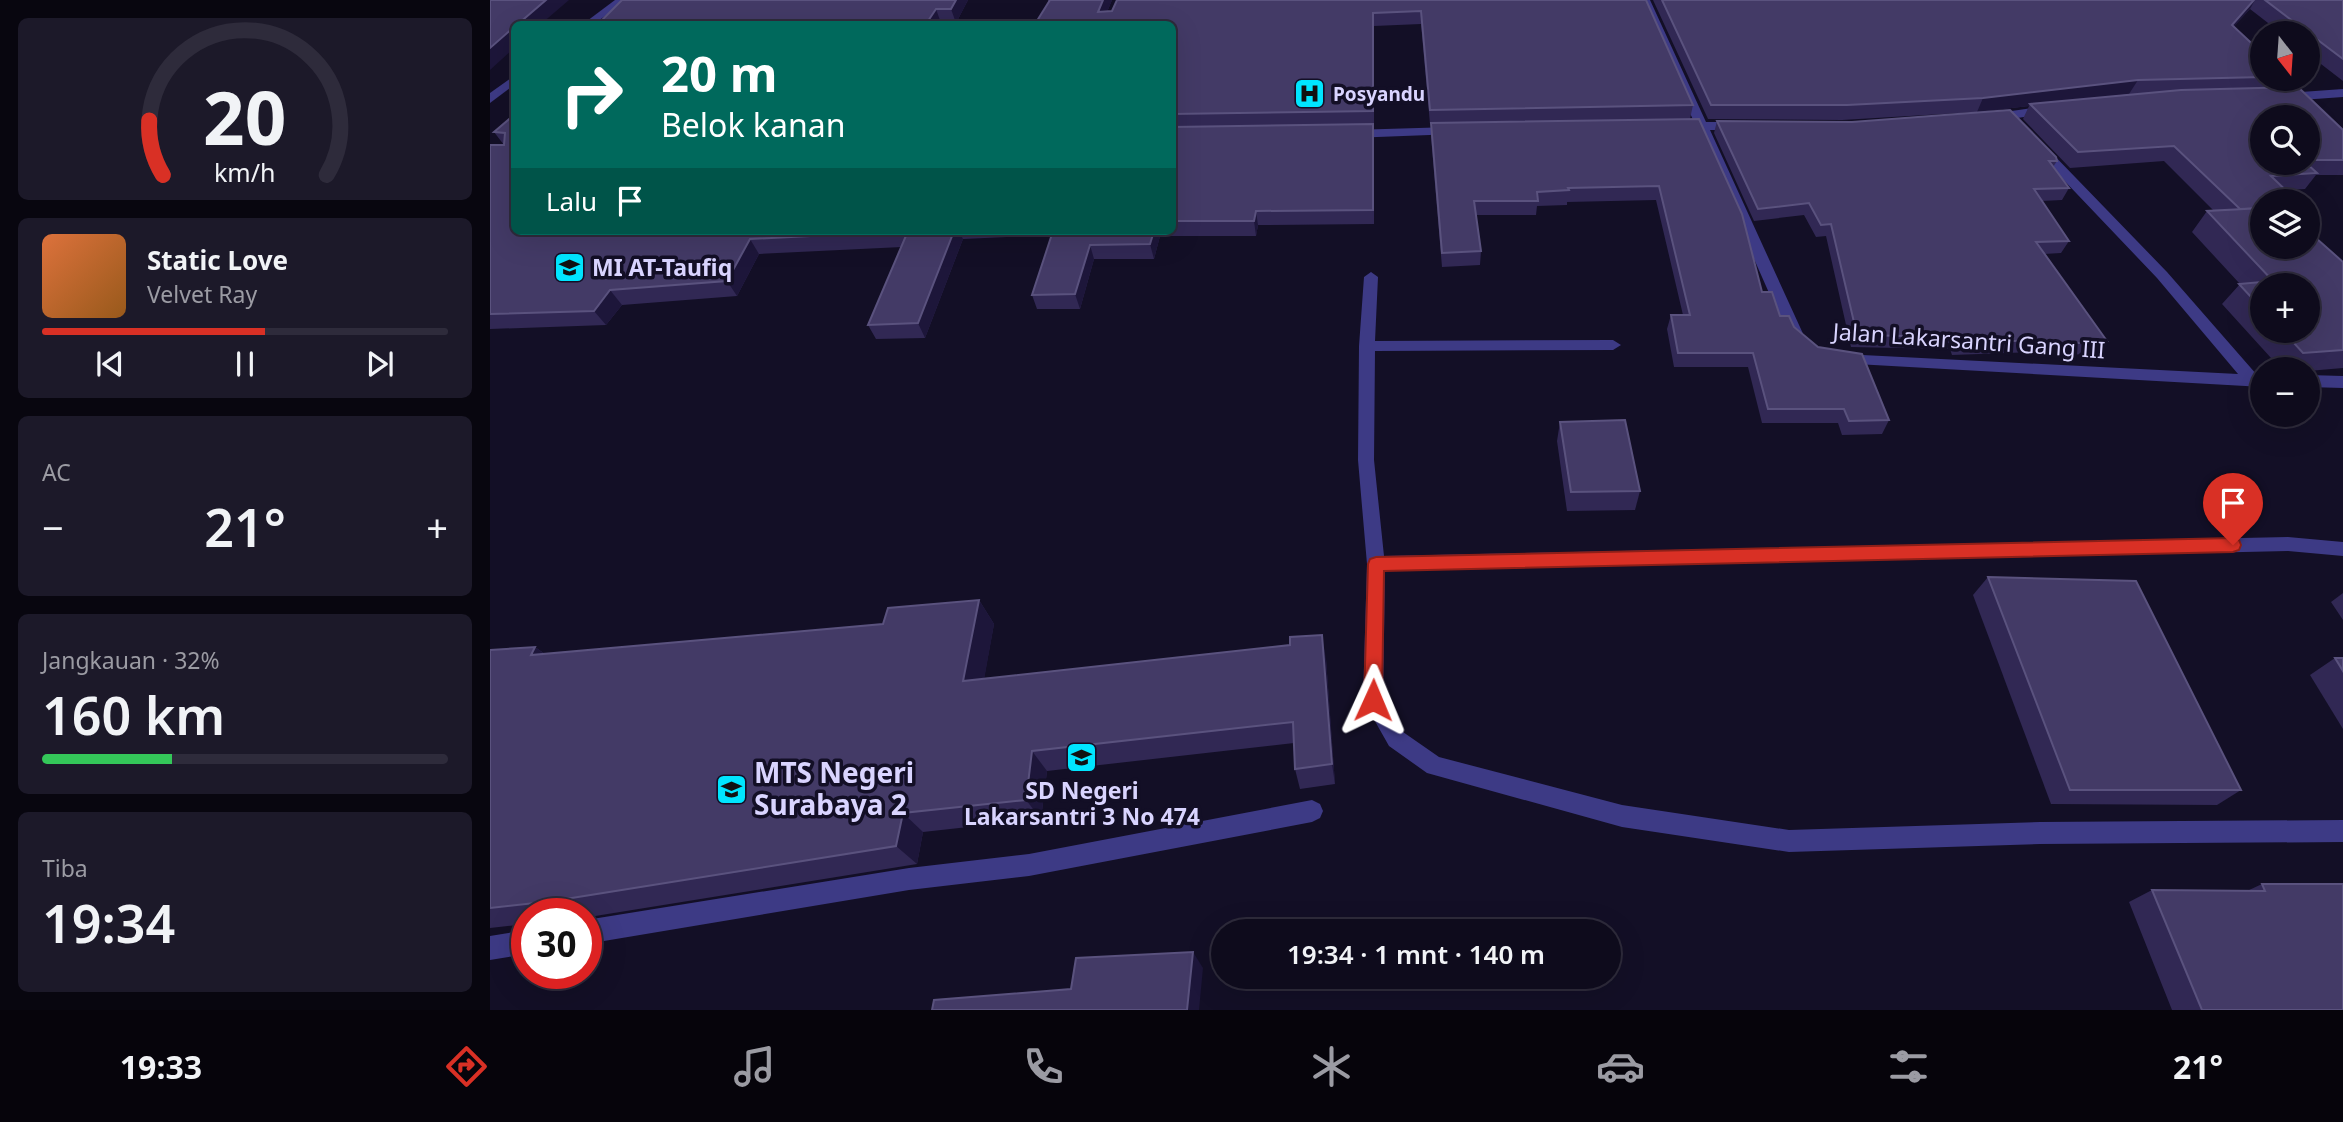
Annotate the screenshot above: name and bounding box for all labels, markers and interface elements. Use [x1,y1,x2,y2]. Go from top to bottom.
north arrow [2250,21,2320,91]
map controls [2250,21,2320,427]
text: 20 m [661,40,778,106]
icon: right [546,49,637,140]
text: 20 [203,67,287,166]
hospital icon: Posyandu [1293,77,1327,111]
place label: Posyandu [1333,81,1425,107]
text: Belok kanan [661,103,845,146]
button: search [2250,105,2320,175]
text: km/h [214,155,276,189]
icon: arrive [611,182,649,220]
text: Lalu [546,183,597,219]
button: layers [2250,189,2320,259]
text: Static Love [147,242,288,278]
school or university icon: MI AT-Taufiq [552,251,586,285]
place label: MI AT-Taufiq [592,251,732,283]
button: + [2250,273,2320,343]
text: Velvet Ray [147,278,257,310]
street label: Jalan Lakarsantri Gang III [1830,314,2106,365]
icon: previous [91,345,129,383]
icon: pause [226,345,264,383]
icon: next [361,345,399,383]
button: − [2250,357,2320,427]
text: AC [42,456,71,488]
pin [2203,473,2263,545]
icon: arrive [2214,484,2252,522]
text: 21° [204,491,286,562]
text: − [42,501,64,553]
text: + [426,501,448,553]
text: Jangkauan · 32% [42,644,220,676]
position arrow [1336,663,1410,737]
text: 160 km [42,679,225,750]
school or university icon: SD Negeri Lakarsantri 3 No 474 [1065,740,1099,774]
place label: MTS Negeri Surabaya 2 [754,753,914,823]
school or university icon: MTS Negeri Surabaya 2 [714,772,748,806]
place label: SD Negeri Lakarsantri 3 No 474 [964,774,1200,832]
text: Tiba [42,852,88,884]
text: 19:34 [42,887,175,958]
speed limit sign: 30 [511,898,602,989]
text: 19:34 · 1 mnt · 140 m [1287,936,1545,972]
icon: directions [442,1042,491,1091]
icon: music [730,1042,779,1091]
icon: phone [1019,1042,1068,1091]
icon: climate [1307,1042,1356,1091]
icon: car [1596,1042,1645,1091]
icon: filters [1884,1042,1933,1091]
text: 19:33 [120,1045,202,1088]
text: 21° [2173,1045,2223,1088]

